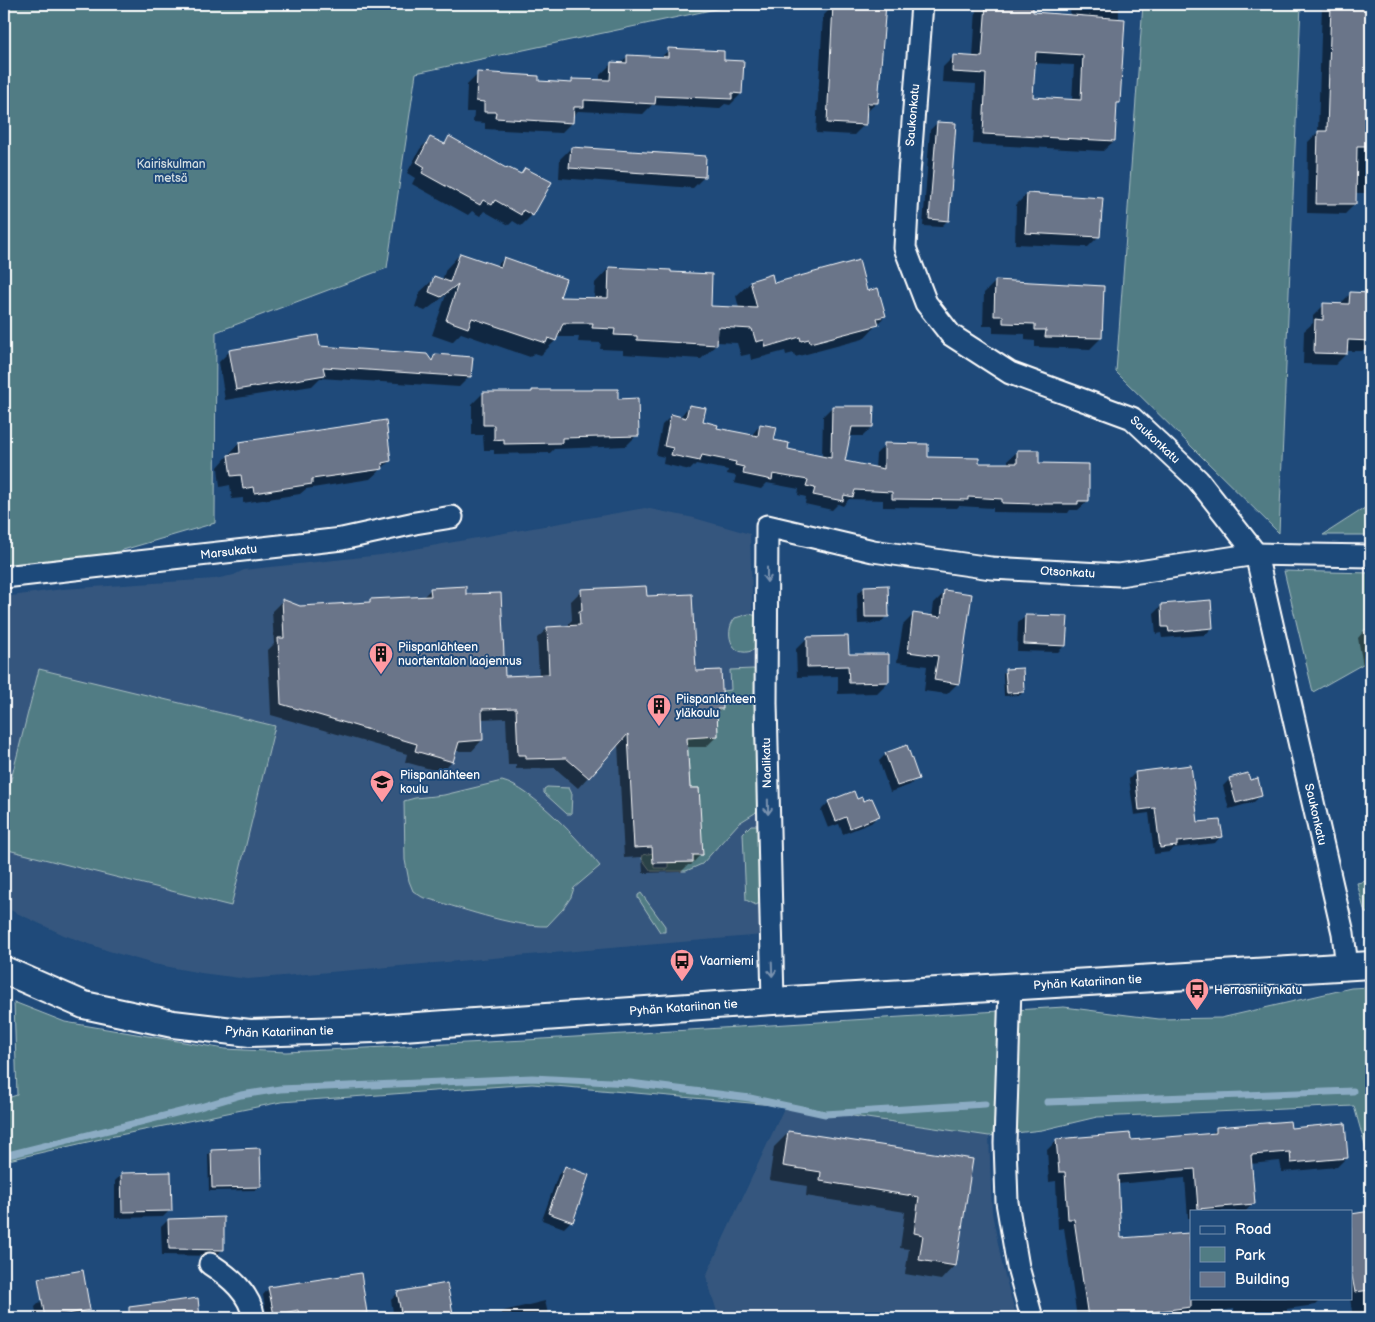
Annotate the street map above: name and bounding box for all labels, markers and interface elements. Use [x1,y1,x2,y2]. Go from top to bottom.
street label: Saukonkatu [903,83,923,147]
park label: Kairiskulman metsä [137,157,206,186]
street label: Saukonkatu [1127,413,1183,467]
street label: Marsukatu [199,541,258,562]
street label: Otsonkatu [1040,563,1096,581]
one-way arrow [762,566,772,582]
place label: Piispanlähteen nuortentalon laajennus [398,640,522,669]
building icon: Piispanlähteen nuortentalon laajennus [368,641,394,675]
place label: Piispanlähteen yläkoulu [675,692,756,721]
building icon: Piispanlähteen yläkoulu [646,693,672,727]
street label: Naalikatu [759,737,775,789]
place label: Piispanlähteen koulu [400,768,480,797]
school or university icon: Piispanlähteen koulu [369,769,395,803]
street label: Saukonkatu [1301,782,1330,847]
one-way arrow [764,799,773,815]
bus stop icon: Vaarniemi [669,948,695,982]
place label: Vaarniemi [700,954,754,969]
one-way arrow [767,961,776,977]
street label: Pyhän Katariinan tie [1033,971,1142,993]
bus stop icon: Herrasniitynkatu [1184,977,1210,1011]
place label: Herrasniitynkatu [1214,983,1302,998]
street label: Pyhän Katariinan tie [629,996,738,1019]
street label: Pyhän Katariinan tie [224,1023,334,1041]
legend [1190,1210,1352,1300]
text: Road [1235,1220,1271,1239]
text: Park [1235,1246,1266,1265]
text: Building [1235,1270,1290,1289]

